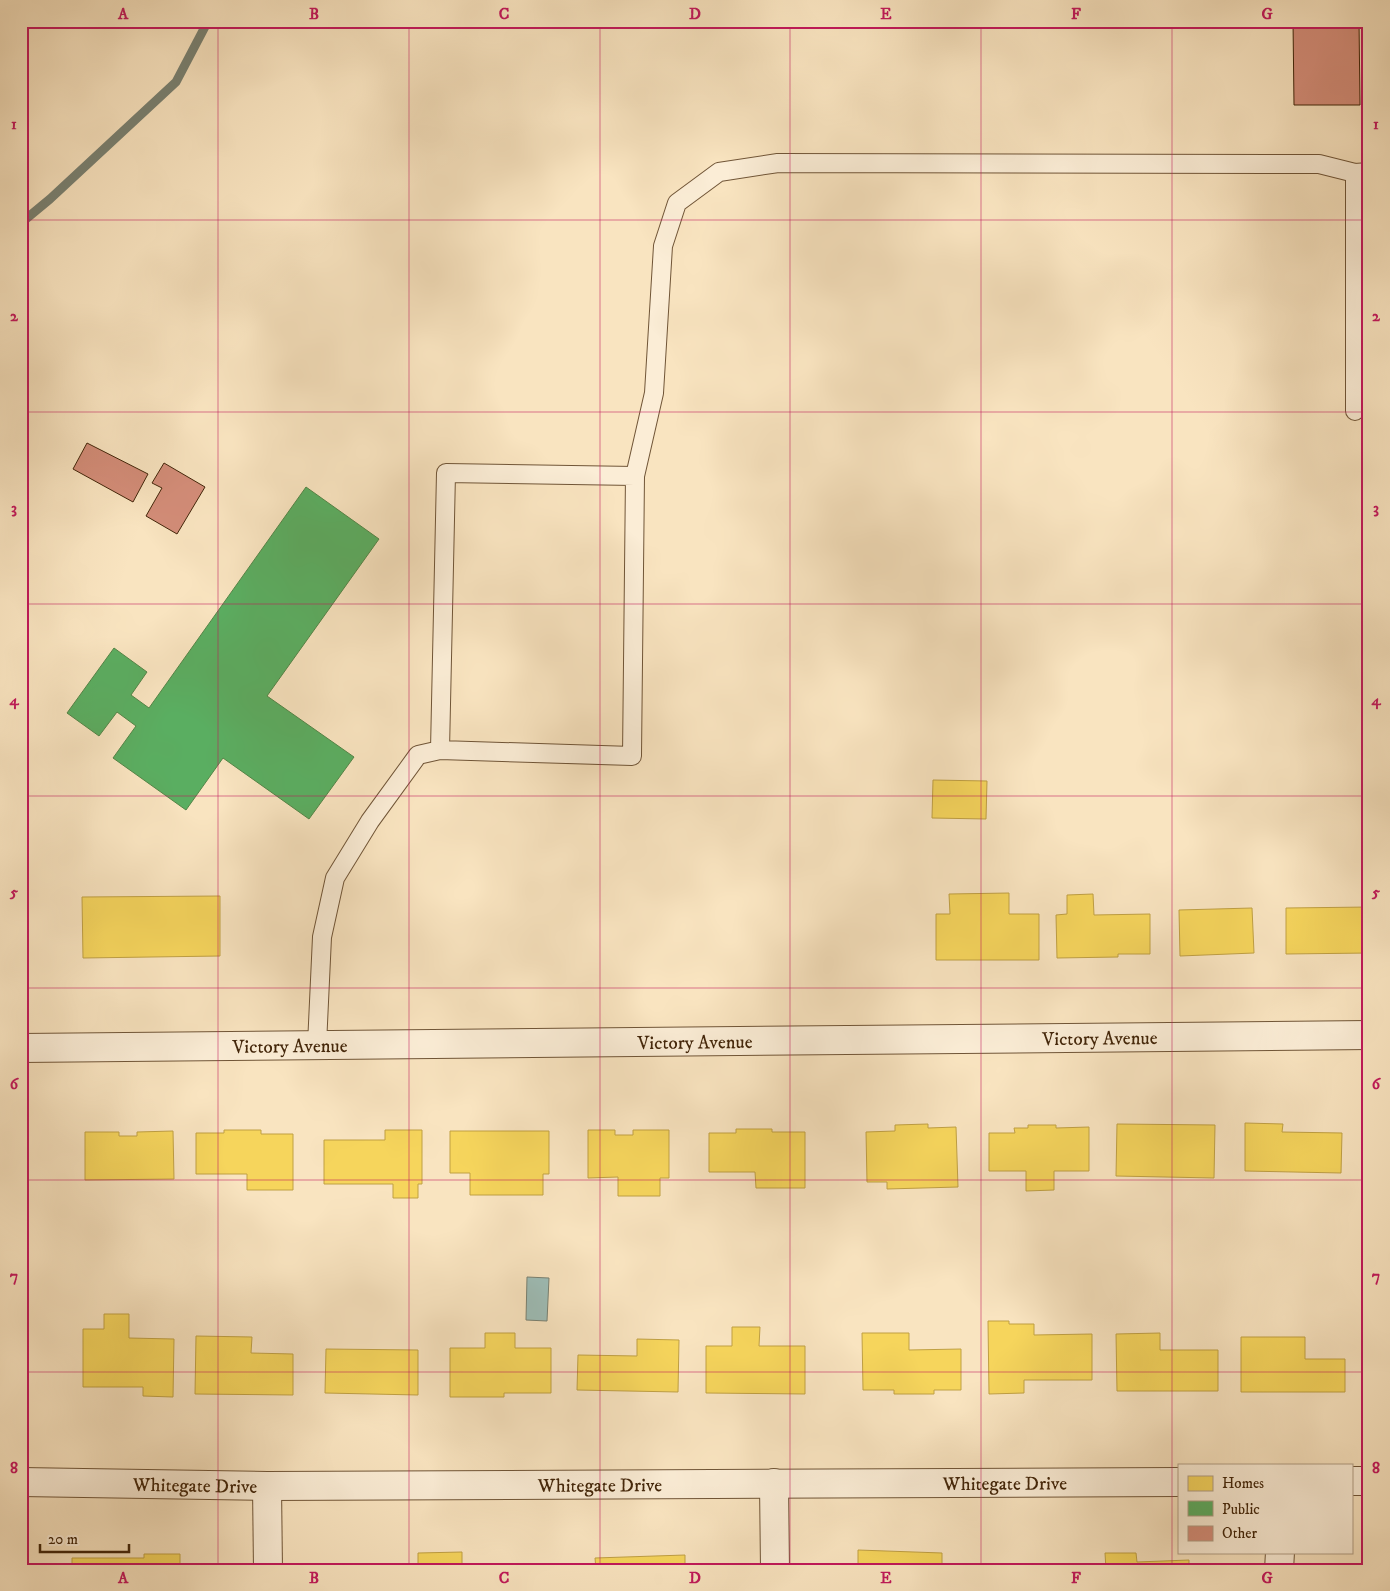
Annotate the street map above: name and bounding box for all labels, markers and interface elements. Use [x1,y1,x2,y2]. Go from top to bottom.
text: A [117,4,129,24]
text: B [309,4,319,24]
text: C [499,4,509,24]
text: D [689,4,701,24]
text: E [880,4,892,24]
text: F [1071,4,1081,24]
text: G [1261,4,1273,24]
text: 1 [11,114,17,134]
text: 1 [1373,114,1379,134]
text: 2 [10,306,19,326]
text: 2 [1372,306,1381,326]
text: 3 [11,498,17,518]
text: 3 [1373,498,1379,518]
text: 4 [8,690,19,710]
text: 4 [1370,690,1381,710]
text: 5 [9,882,18,902]
text: 5 [1371,882,1380,902]
street label: Victory Avenue [1041,1027,1158,1051]
street label: Victory Avenue [636,1031,753,1055]
street label: Victory Avenue [231,1035,348,1059]
text: 6 [10,1074,20,1094]
text: 6 [1372,1074,1382,1094]
text: 7 [10,1266,18,1286]
text: 7 [1372,1266,1380,1286]
text: 8 [10,1458,18,1478]
text: 8 [1372,1458,1380,1478]
legend [1178,1464,1352,1554]
street label: Whitegate Drive [942,1472,1067,1496]
street label: Whitegate Drive [132,1474,257,1499]
street label: Whitegate Drive [537,1474,662,1498]
text: Homes [1222,1474,1264,1493]
text: Public [1222,1500,1260,1519]
scale bar [40,1521,129,1553]
text: Other [1222,1524,1257,1543]
text: 20 m [48,1530,78,1549]
text: A [117,1568,129,1588]
text: B [309,1568,319,1588]
text: C [499,1568,509,1588]
text: D [689,1568,701,1588]
text: E [880,1568,892,1588]
text: F [1071,1568,1081,1588]
text: G [1261,1568,1273,1588]

